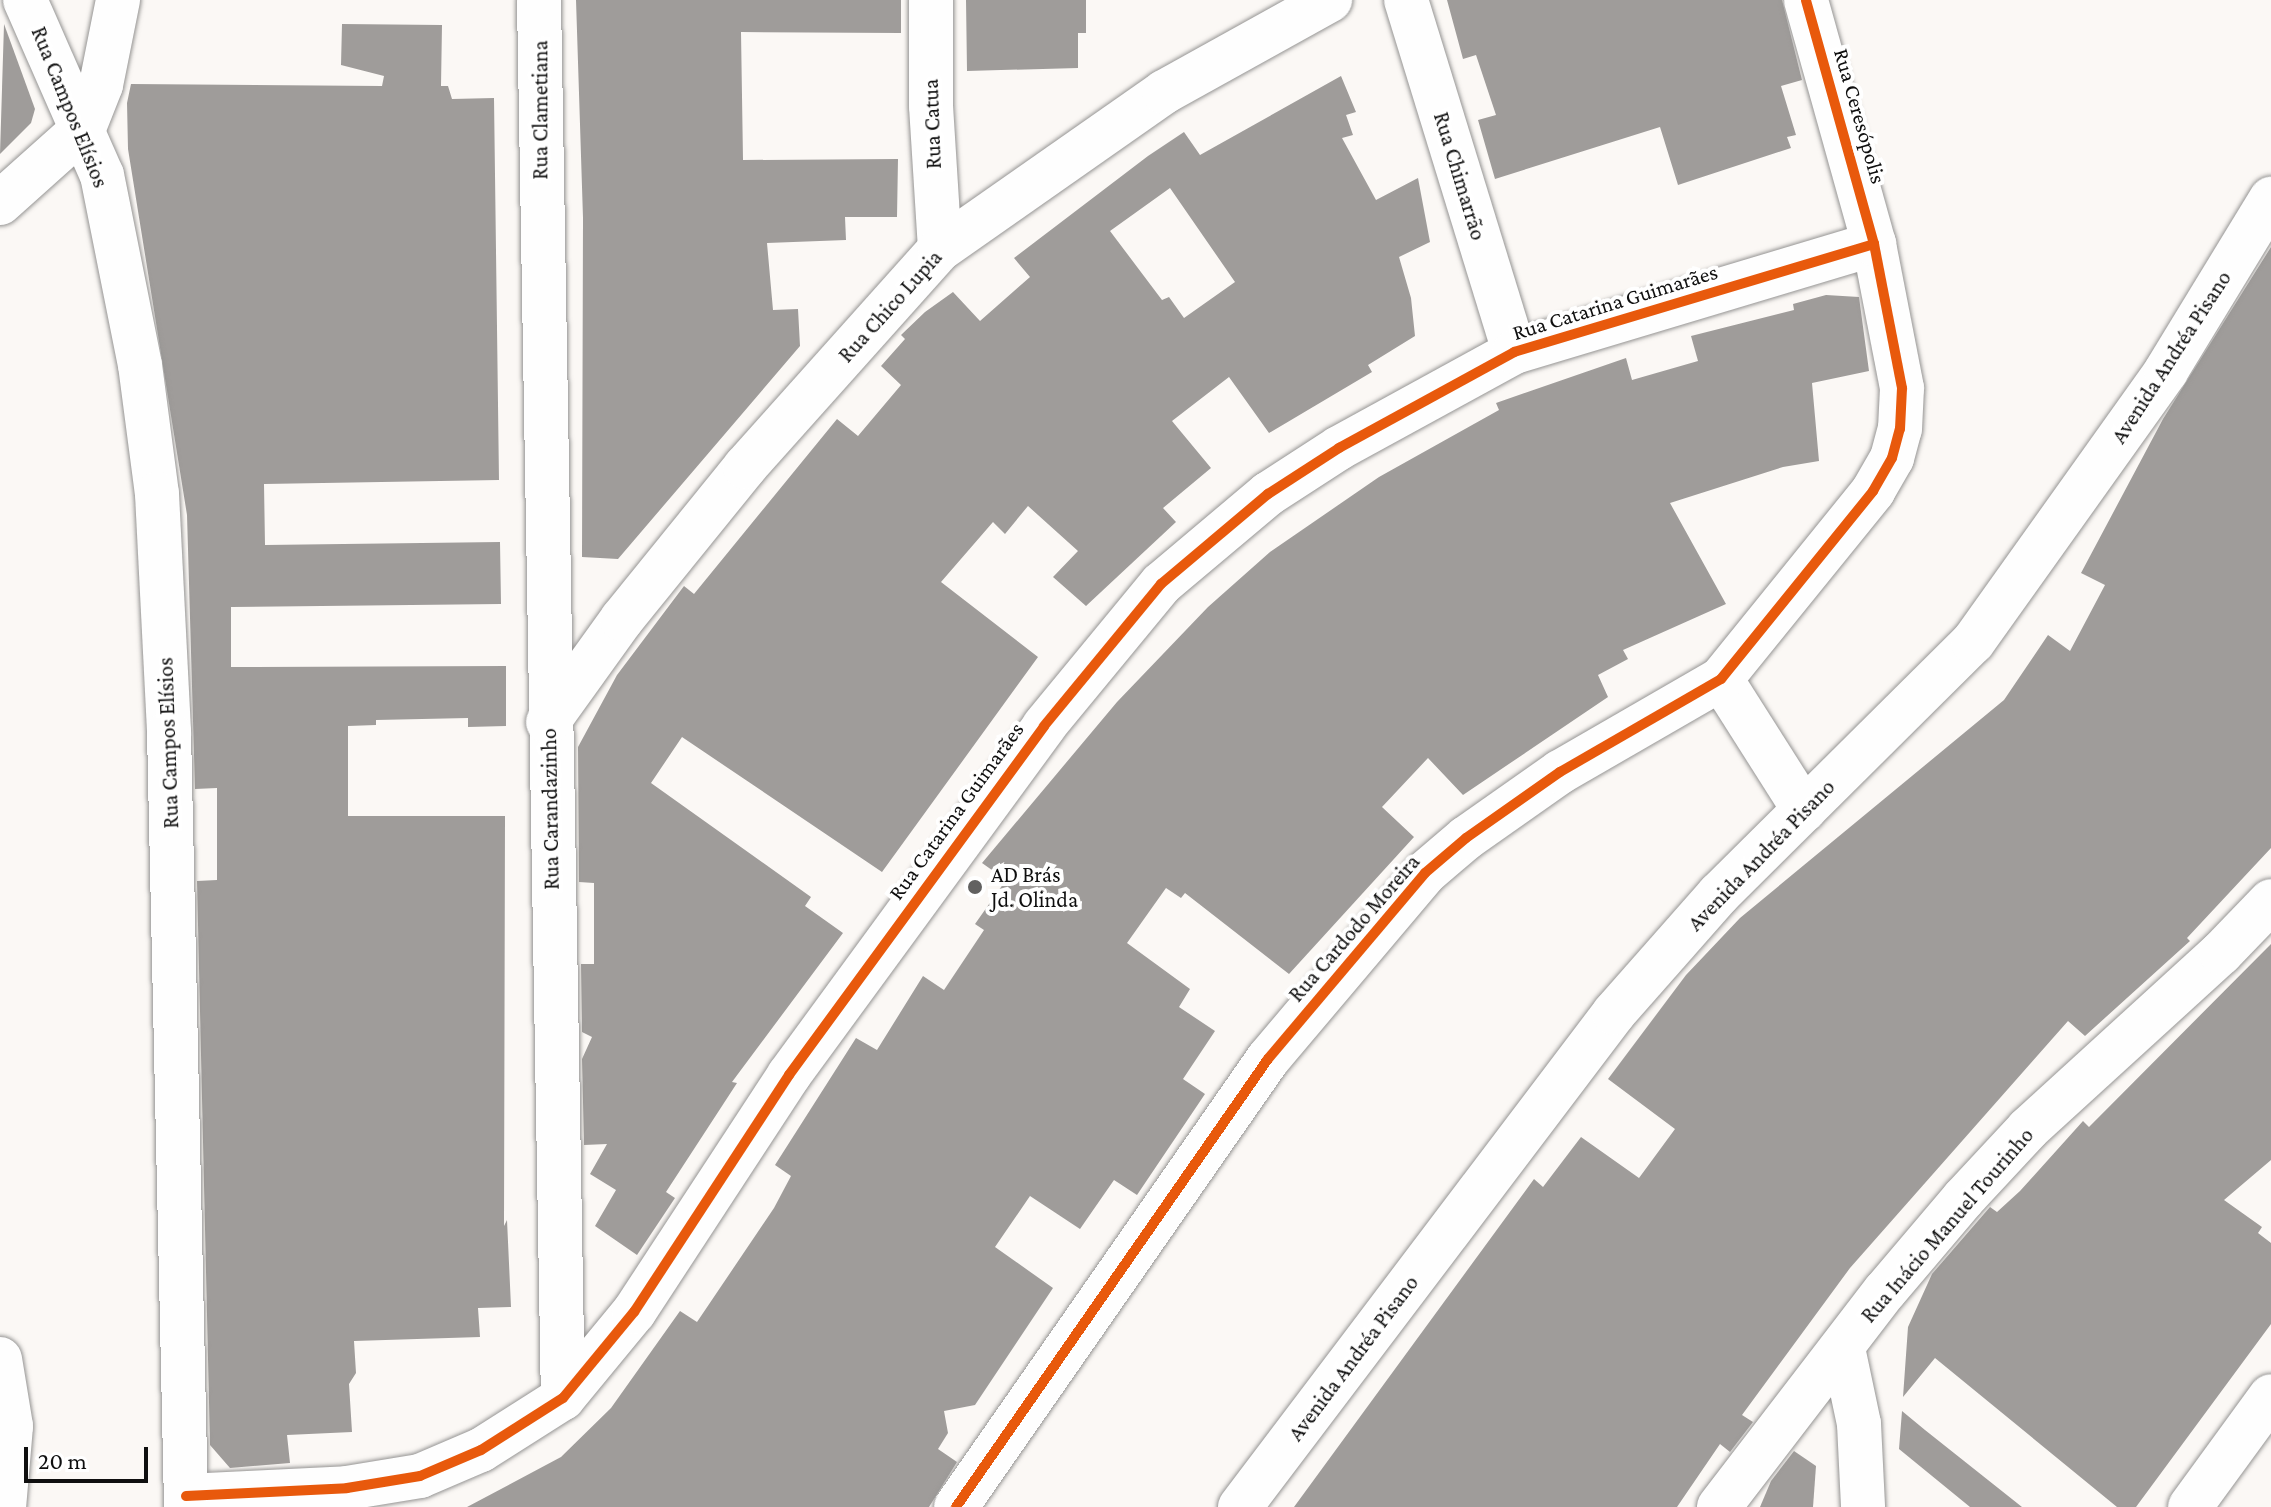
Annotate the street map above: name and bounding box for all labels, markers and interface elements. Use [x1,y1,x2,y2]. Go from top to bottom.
street label: Rua Campos Elísios [26,23,114,191]
street label: Rua Clametiana [527,40,553,180]
street label: Rua Ceresópolis [1828,45,1892,187]
street label: Rua Catua [917,79,947,169]
street label: Rua Chimarrão [1428,109,1492,243]
street label: Rua Chico Lupia [833,244,947,368]
street label: Rua Catarina Guimarães [1509,258,1721,346]
street label: Avenida Andréa Pisano [2105,266,2237,448]
street label: Rua Campos Elísios [152,657,184,829]
street label: Rua Catarina Guimarães [883,717,1029,905]
street label: Rua Carandazinho [535,728,565,890]
street label: Avenida Andréa Pisano [1682,774,1840,936]
street label: Rua Cardodo Moreira [1283,849,1425,1007]
place label: AD Brás Jd. Olinda [991,861,1078,912]
marker: AD Brás Jd. Olinda [966,878,984,896]
street label: Rua Inácio Manuel Tourinho [1855,1122,2039,1328]
street label: Avenida Andréa Pisano [1282,1270,1424,1446]
scale bar [28,1431,152,1481]
text: 20 m [38,1447,87,1474]

